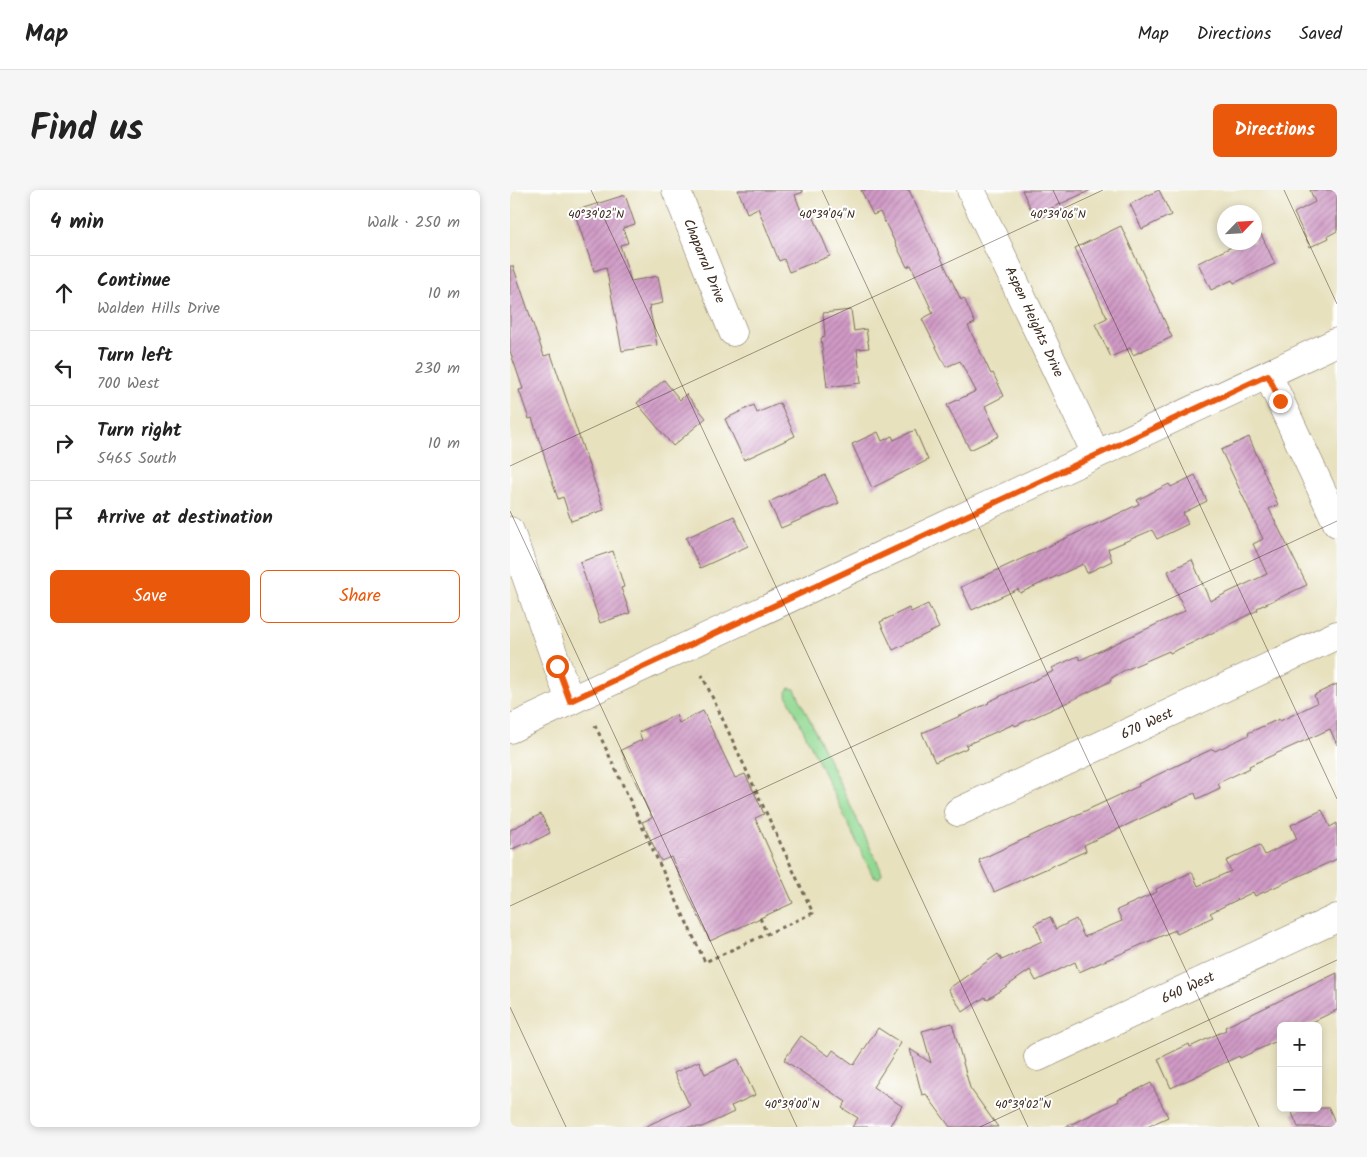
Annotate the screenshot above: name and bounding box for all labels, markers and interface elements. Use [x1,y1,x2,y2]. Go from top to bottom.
text: Map [25,15,68,54]
text: Map [1137,20,1169,49]
text: Directions [1197,20,1271,49]
text: Saved [1299,20,1342,49]
text: Find us [30,102,143,158]
button: Directions [1213,104,1337,157]
text: 40°39'02"N [568,205,624,224]
text: 40°39'04"N [799,205,855,224]
text: 40°39'06"N [1030,205,1086,224]
north arrow [1217,205,1262,250]
text: 4 min [50,206,104,239]
text: Walk · 250 m [367,210,460,235]
street label: Chaparral Drive [677,215,731,307]
street label: Aspen Heights Drive [999,263,1070,382]
text: Continue [97,266,170,296]
icon: ahead [50,279,78,307]
text: 10 m [428,281,460,306]
text: Walden Hills Drive [97,296,220,321]
text: Turn left [97,341,172,371]
icon: left [50,354,78,382]
text: 230 m [414,356,460,381]
text: 700 West [97,371,160,396]
route end [1269,390,1292,413]
text: Turn right [97,416,182,446]
icon: right [50,429,78,457]
text: 10 m [428,431,460,456]
text: 5465 South [97,446,177,471]
text: Arrive at destination [97,503,273,533]
icon: arrive [50,504,78,532]
button: Save [50,570,250,623]
button: Share [260,570,460,623]
route start [546,655,569,678]
street label: 670 West [1117,702,1177,746]
street label: 640 West [1158,966,1219,1010]
map controls [1277,1022,1322,1112]
button: + [1277,1022,1322,1067]
button: − [1277,1067,1322,1112]
text: 40°39'00"N [764,1095,820,1114]
text: 40°39'02"N [995,1095,1051,1114]

